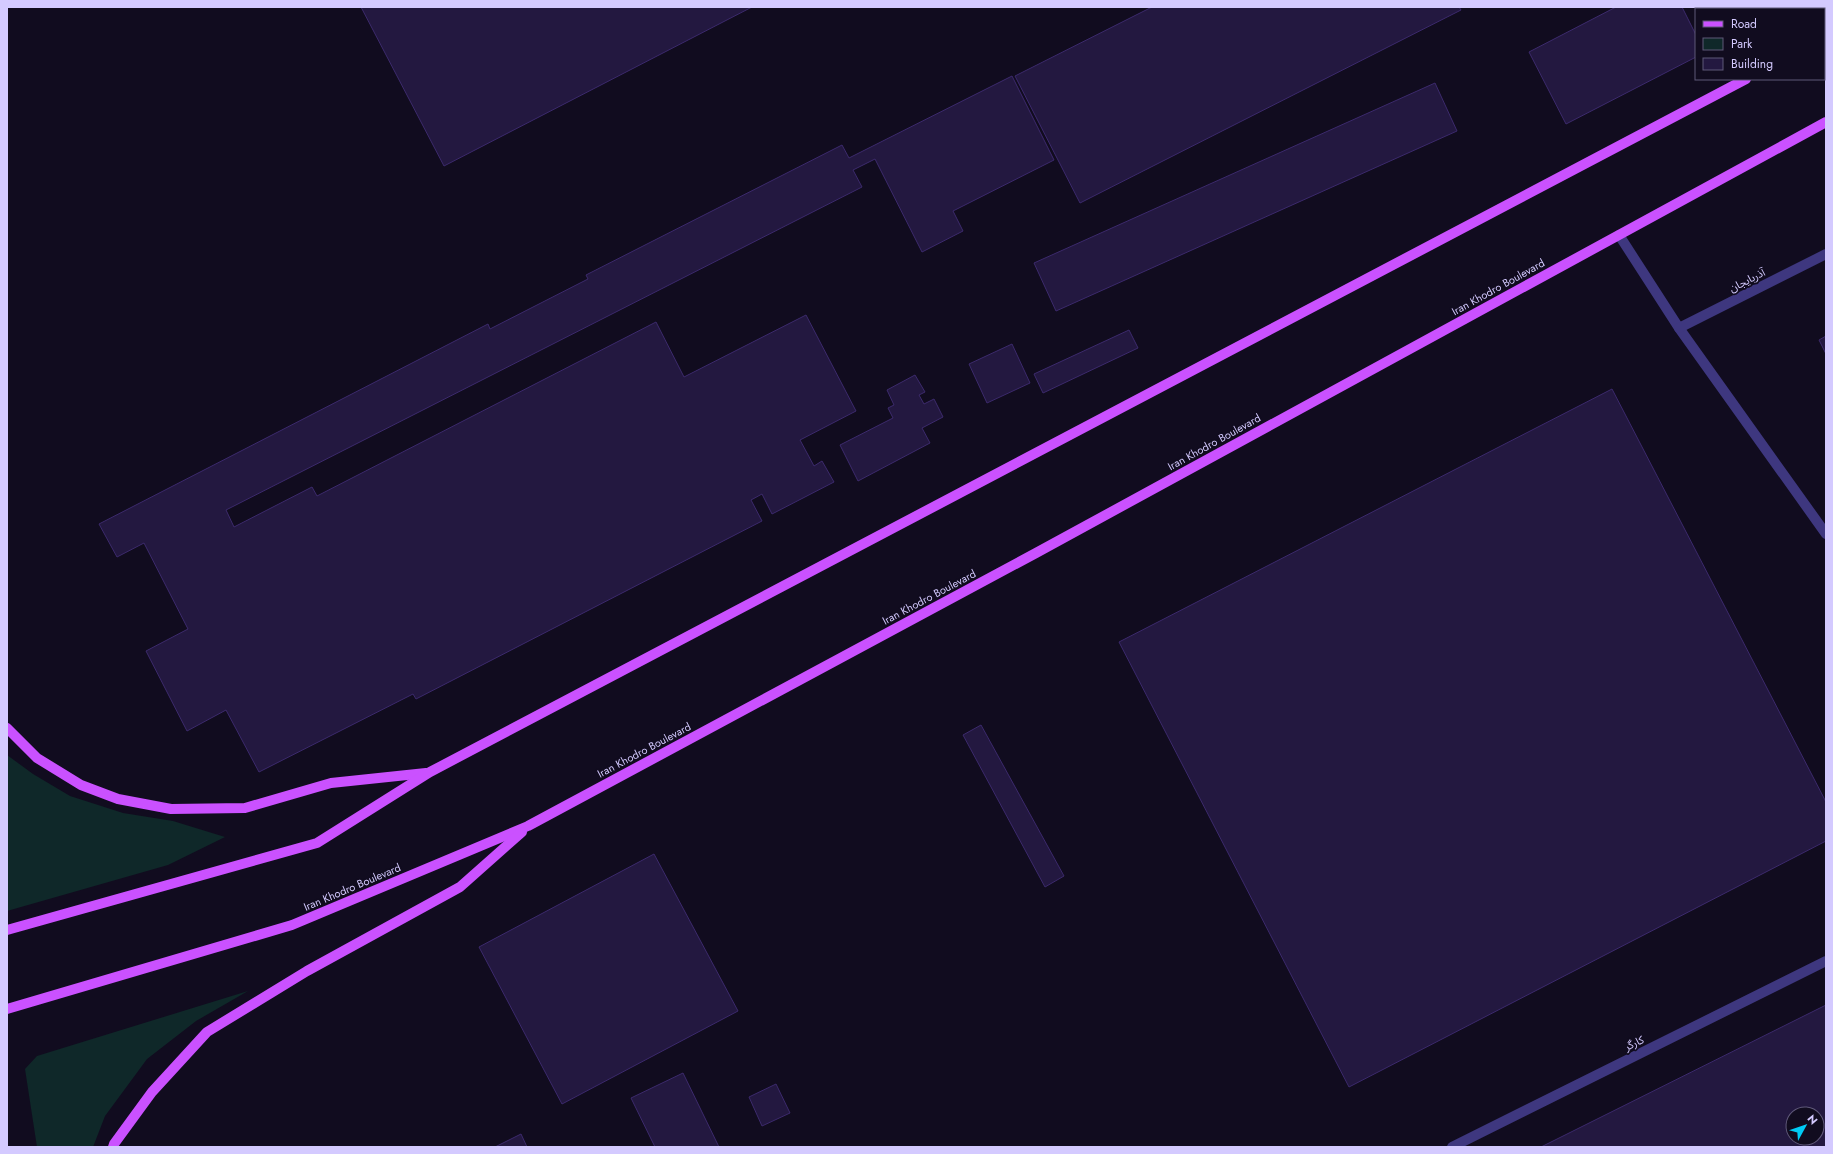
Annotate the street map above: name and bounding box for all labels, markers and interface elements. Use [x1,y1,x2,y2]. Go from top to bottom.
legend [1695,8,1825,80]
text: Road [1731,15,1757,33]
text: Park [1731,35,1753,53]
text: Building [1731,55,1773,73]
street label: Iran Khodro Boulevard [1449,255,1547,319]
street label: آذربایجان [1726,264,1769,296]
street label: Iran Khodro Boulevard [1165,410,1263,474]
street label: Iran Khodro Boulevard [879,565,979,629]
street label: Iran Khodro Boulevard [594,718,694,782]
street label: Iran Khodro Boulevard [301,859,403,915]
street label: کارگر [1621,1031,1647,1055]
north arrow [1785,1106,1825,1146]
text: N [1804,1111,1822,1128]

